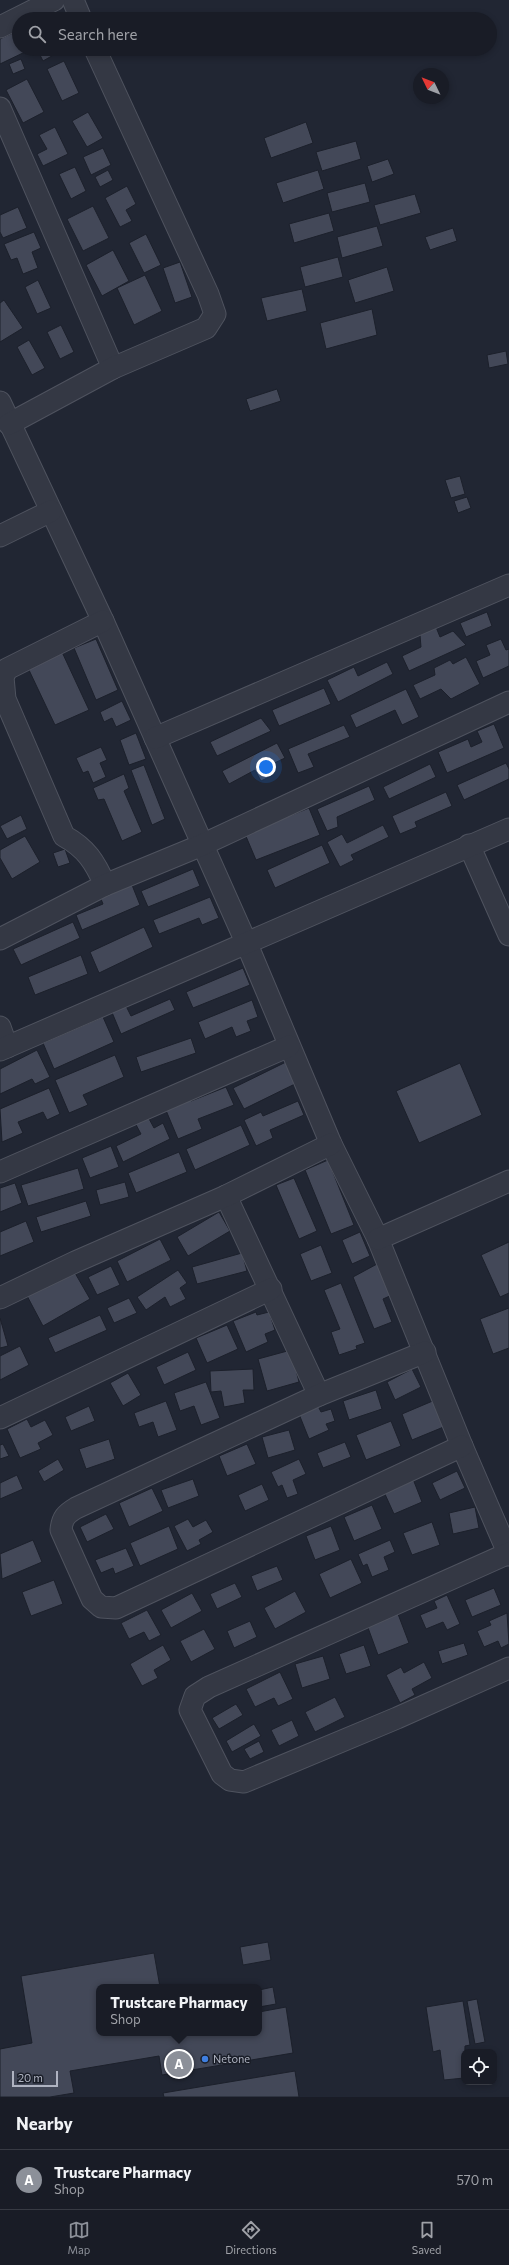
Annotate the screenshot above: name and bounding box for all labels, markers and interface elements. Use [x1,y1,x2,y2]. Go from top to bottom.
search box [12,12,497,56]
icon: search [26,23,48,45]
text: Search here [58,25,137,43]
north arrow [413,68,449,104]
your location [256,757,276,777]
popup [96,1984,262,2036]
text: Trustcare Pharmacy [110,1993,248,2011]
text: Shop [110,2011,141,2027]
pin: A [166,2049,192,2079]
map controls [461,2049,497,2085]
button: locate [461,2049,497,2085]
place label: Netone [213,2052,250,2065]
marker: Netone [200,2054,210,2064]
scale bar [12,2069,58,2088]
text: 20 m [18,2071,43,2084]
text: Nearby [16,2113,73,2134]
text: Trustcare Pharmacy [54,2163,192,2181]
text: A [24,2172,34,2188]
text: 570 m [456,2172,493,2188]
text: Shop [54,2181,85,2197]
tab: Map [68,2219,90,2256]
tab: Directions [225,2219,277,2256]
tab: Saved [412,2219,441,2256]

